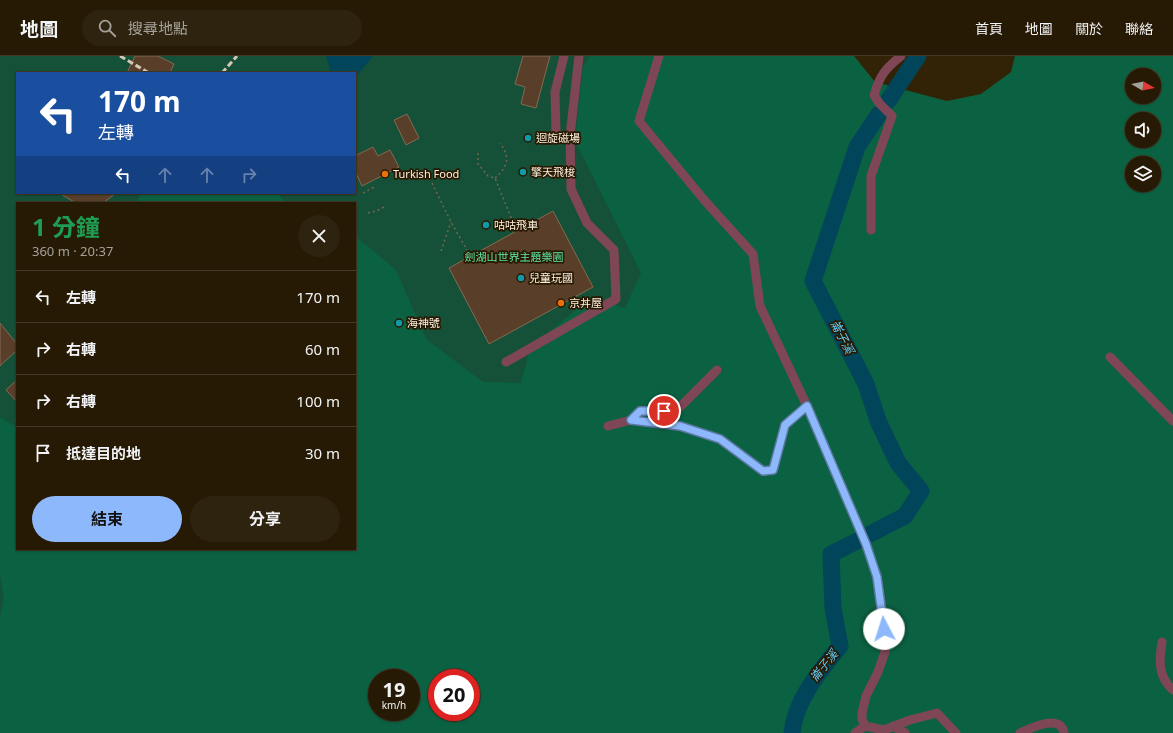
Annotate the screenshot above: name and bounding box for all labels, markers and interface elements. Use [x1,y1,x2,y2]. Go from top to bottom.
search box [82,10,362,46]
text: 地圖 [20,16,58,42]
icon: search [96,17,118,39]
text: 搜尋地點 [128,18,188,38]
text: 首頁 [975,19,1003,38]
text: 地圖 [1025,19,1053,38]
text: 關於 [1075,19,1103,38]
text: 聯絡 [1125,19,1153,38]
north arrow [1125,68,1161,104]
map controls [1125,68,1161,192]
text: 170 m [98,82,181,120]
icon: left [32,88,84,140]
button: sound [1125,112,1161,148]
text: 左轉 [98,120,134,144]
place label: 迴旋磁場 [536,130,580,145]
marker: 迴旋磁場 [523,133,533,143]
button: layers [1125,156,1161,192]
icon: left [112,164,134,186]
icon: ahead [154,164,176,186]
icon: ahead [196,164,218,186]
icon: right [238,164,260,186]
place label: 擎天飛梭 [531,164,575,179]
place label: Turkish Food [393,166,459,181]
marker: 擎天飛梭 [518,167,528,177]
marker: Turkish Food [380,169,390,179]
text: 1 分鐘 [32,210,100,243]
button: close [298,215,340,257]
place label: 咕咕飛車 [494,217,538,232]
marker: 咕咕飛車 [481,220,491,230]
text: 360 m · 20:37 [32,242,113,260]
park label: 劍湖山世界主題樂園 [465,249,564,264]
place label: 兒童玩國 [529,270,573,285]
marker: 兒童玩國 [516,273,526,283]
icon: left [32,286,54,308]
text: 左轉 [66,287,96,307]
text: 170 m [296,287,340,307]
place label: 京丼屋 [569,295,602,310]
marker: 京丼屋 [556,298,566,308]
place label: 海神號 [407,315,440,330]
water label: 崙子溪 [827,317,859,358]
marker: 海神號 [394,318,404,328]
icon: right [32,338,54,360]
text: 右轉 [66,339,96,359]
text: 60 m [305,339,340,359]
icon: right [32,390,54,412]
text: 右轉 [66,391,96,411]
text: 100 m [296,391,340,411]
pin [647,394,681,428]
icon: arrive [653,400,675,422]
icon: arrive [32,442,54,464]
text: 抵達目的地 [66,443,141,463]
text: 30 m [305,443,340,463]
button: 結束 [32,496,182,542]
button: 分享 [190,496,340,542]
position arrow [863,608,905,650]
water label: 崙子溪 [806,645,843,685]
speed limit sign: 20 [428,669,480,721]
text: 19 [383,676,405,703]
text: km/h [382,698,406,712]

